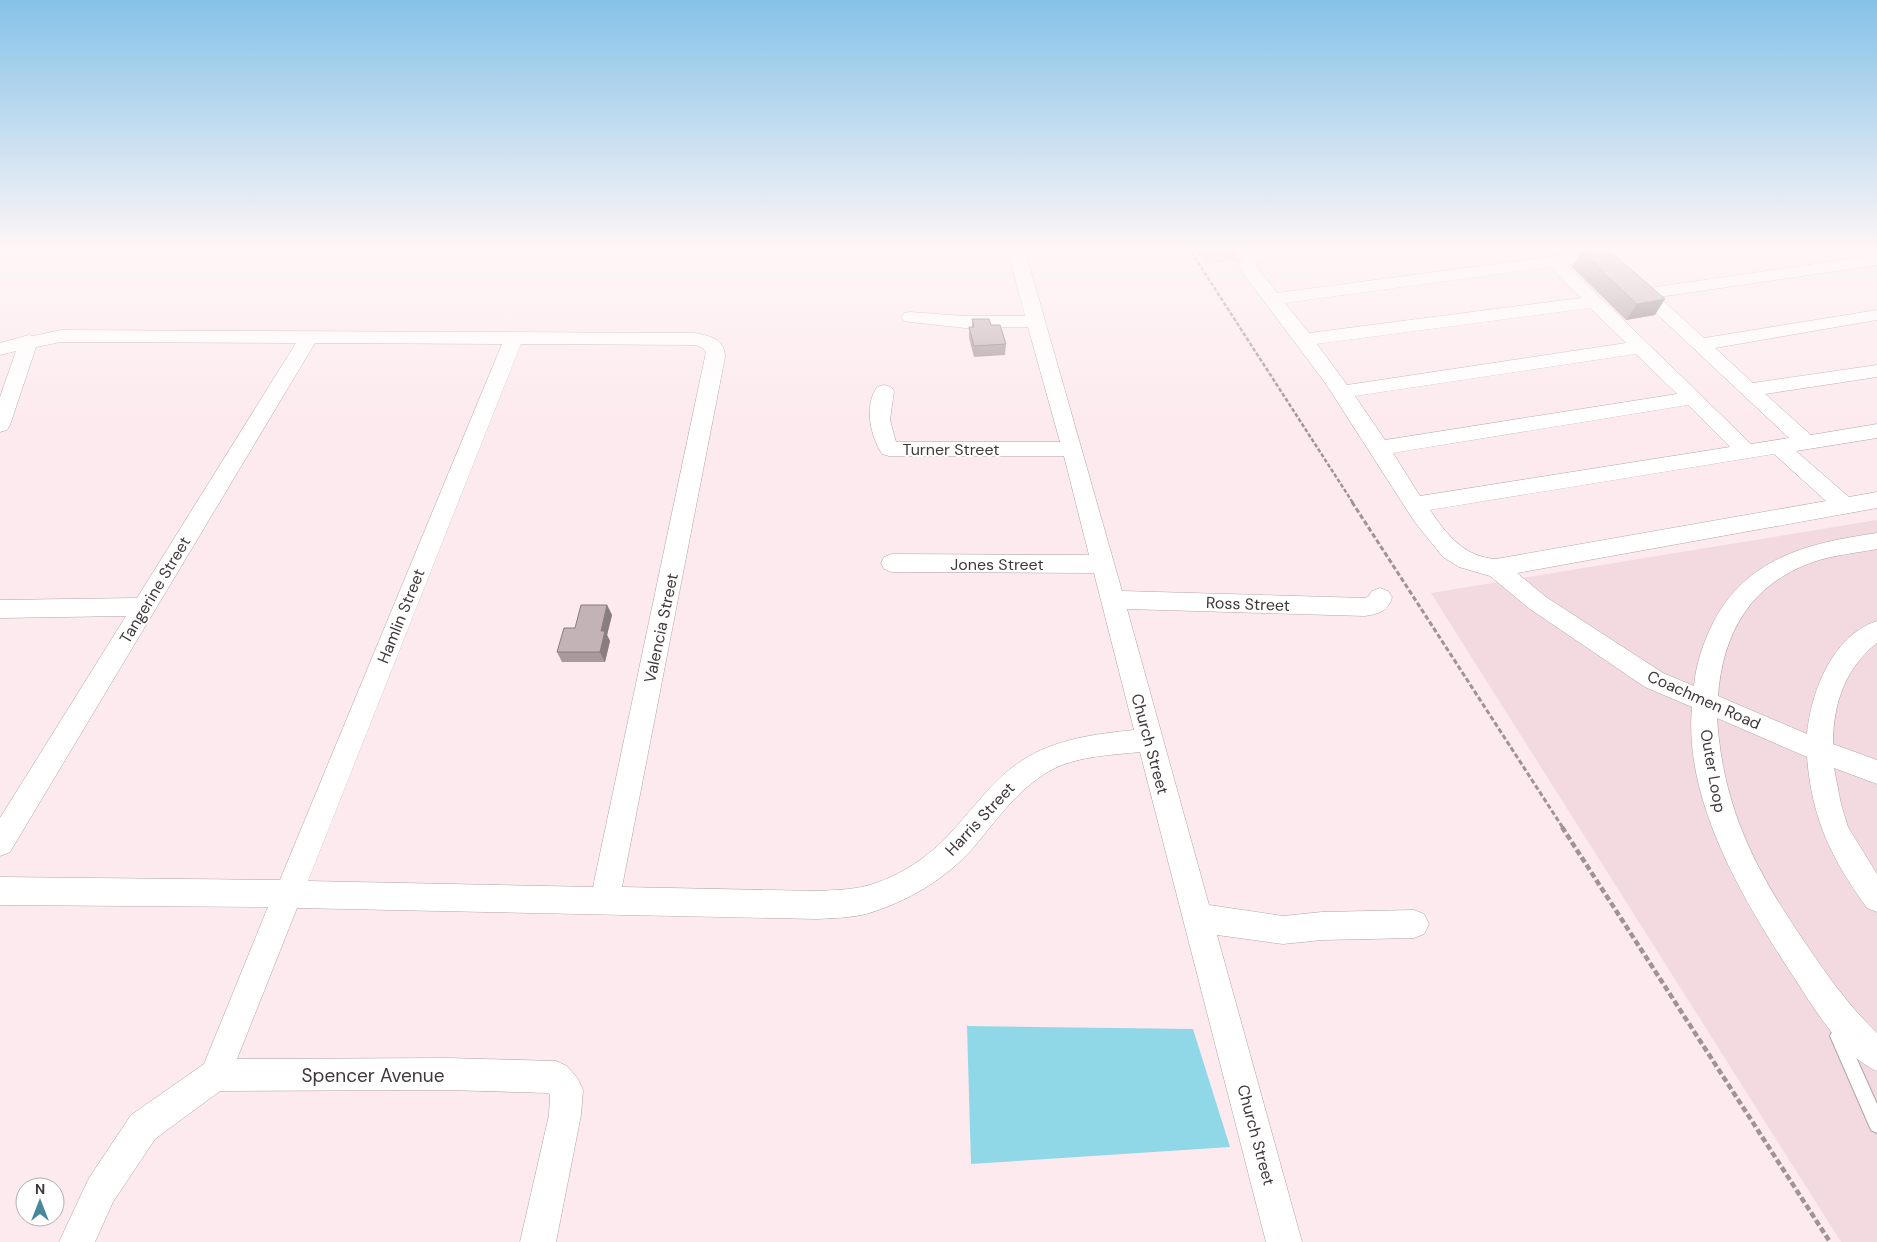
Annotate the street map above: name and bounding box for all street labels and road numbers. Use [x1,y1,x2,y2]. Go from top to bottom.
street label: Turner Street [902,439,1000,460]
street label: Tangerine Street [115,533,195,647]
street label: Jones Street [950,554,1044,575]
street label: Hamlin Street [373,566,429,666]
street label: Valencia Street [639,571,683,685]
street label: Ross Street [1206,592,1290,616]
street label: Coachmen Road [1644,666,1764,734]
street label: Church Street [1126,691,1174,797]
street label: Outer Loop [1695,728,1731,814]
street label: Harris Street [941,778,1019,860]
street label: Spencer Avenue [302,1063,444,1088]
street label: Church Street [1232,1082,1280,1188]

